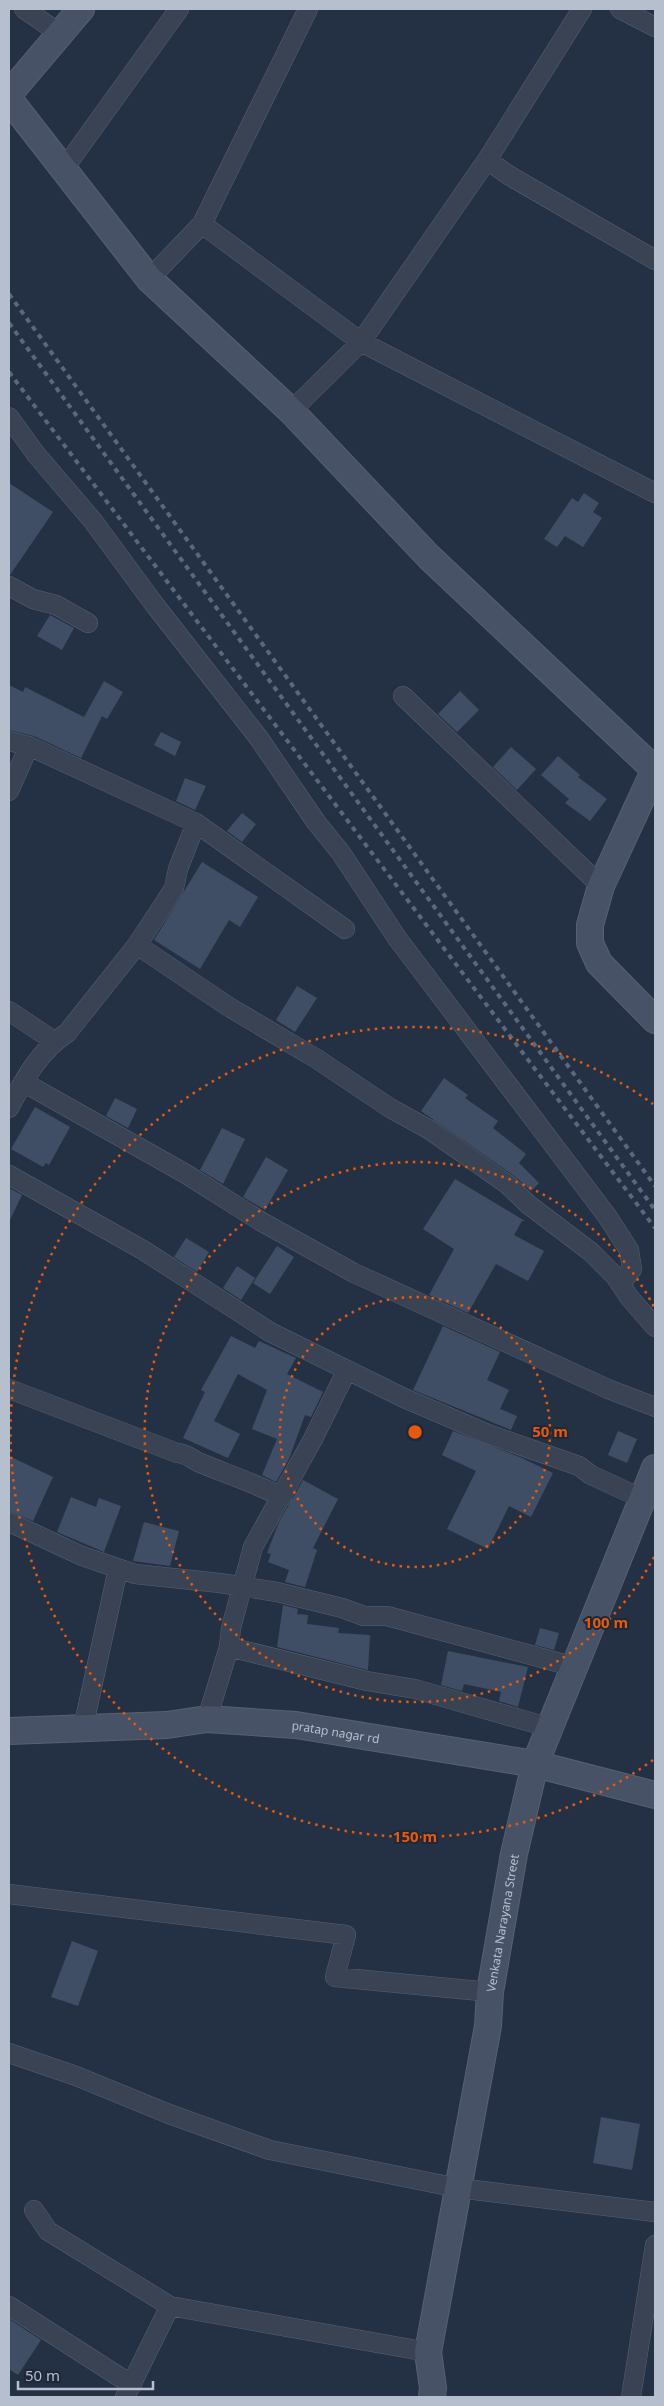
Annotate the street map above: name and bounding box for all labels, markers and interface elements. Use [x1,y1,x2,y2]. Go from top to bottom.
text: 50 m [532,1421,568,1441]
centre of rings [406,1423,424,1441]
text: 100 m [584,1612,628,1632]
street label: pratap nagar rd [291,1716,381,1747]
text: 150 m [393,1826,437,1846]
street label: Venkata Narayana Street [482,1852,522,1993]
scale bar [18,2358,152,2390]
text: 50 m [25,2365,60,2385]

